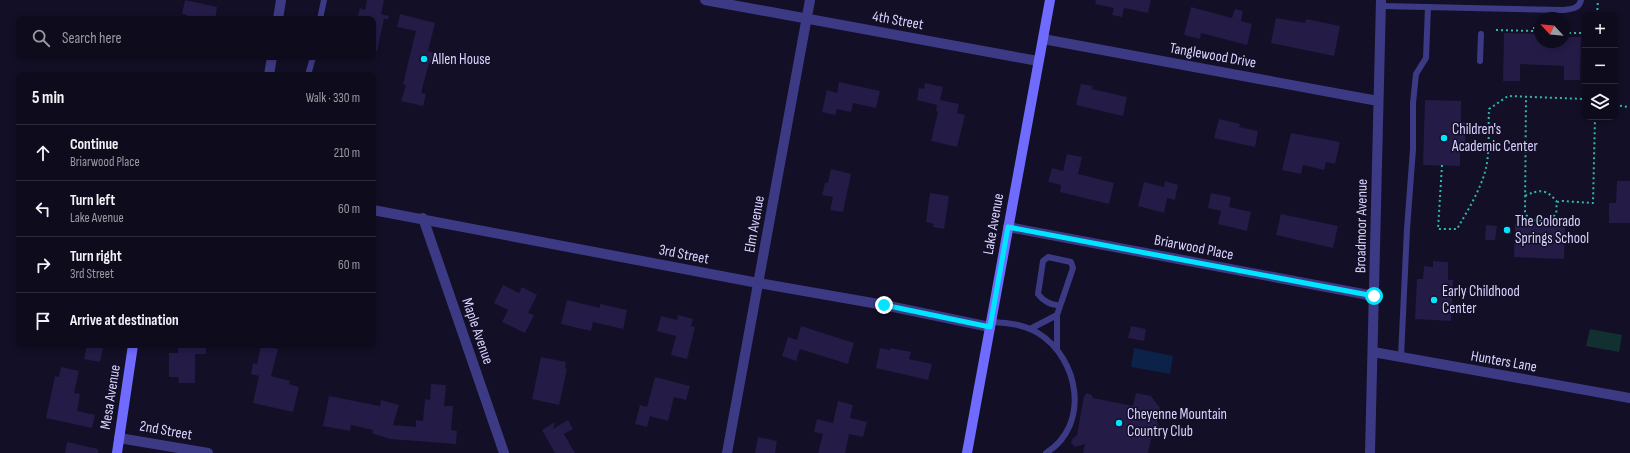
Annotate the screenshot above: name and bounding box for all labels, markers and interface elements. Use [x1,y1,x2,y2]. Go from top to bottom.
street label: 4th Street [871,7,925,34]
north arrow [1534,12,1570,48]
map controls [1582,12,1618,120]
button: + [1582,12,1618,48]
search box [16,16,376,60]
icon: search [30,27,52,49]
text: Search here [62,29,122,48]
street label: Tanglewood Drive [1168,39,1258,72]
button: − [1582,48,1618,84]
place label: Allen House [431,50,491,69]
marker: Allen House [419,54,429,64]
button: layers [1582,84,1618,120]
text: 5 min [32,88,64,108]
text: Walk · 330 m [306,90,360,106]
place label: Children's Academic Center [1451,120,1538,156]
marker: Children's Academic Center [1439,133,1449,143]
text: Continue [70,135,119,154]
icon: ahead [32,142,54,164]
text: 210 m [334,145,360,161]
text: Briarwood Place [70,154,140,170]
street label: Broadmoor Avenue [1351,179,1372,273]
text: Turn left [70,191,115,210]
street label: Lake Avenue [979,192,1008,256]
street label: Elm Avenue [740,194,769,254]
icon: left [32,198,54,220]
text: 60 m [338,201,360,217]
text: Lake Avenue [70,210,124,226]
place label: The Colorado Springs School [1515,212,1589,248]
marker: The Colorado Springs School [1502,225,1512,235]
street label: Briarwood Place [1153,230,1235,264]
street label: 3rd Street [657,240,711,269]
text: Turn right [70,247,122,266]
icon: right [32,254,54,276]
text: 60 m [338,257,360,273]
text: 3rd Street [70,266,114,282]
place label: Early Childhood Center [1442,282,1520,318]
route start [1365,287,1383,305]
marker: Early Childhood Center [1429,295,1439,305]
street label: Maple Avenue [457,296,498,367]
route end [875,296,893,314]
icon: arrive [32,310,54,332]
text: Arrive at destination [70,311,179,330]
street label: Hunters Lane [1470,346,1538,377]
street label: Mesa Avenue [96,363,125,431]
place label: Cheyenne Mountain Country Club [1127,405,1227,441]
street label: 2nd Street [138,417,194,445]
marker: Cheyenne Mountain Country Club [1114,418,1124,428]

